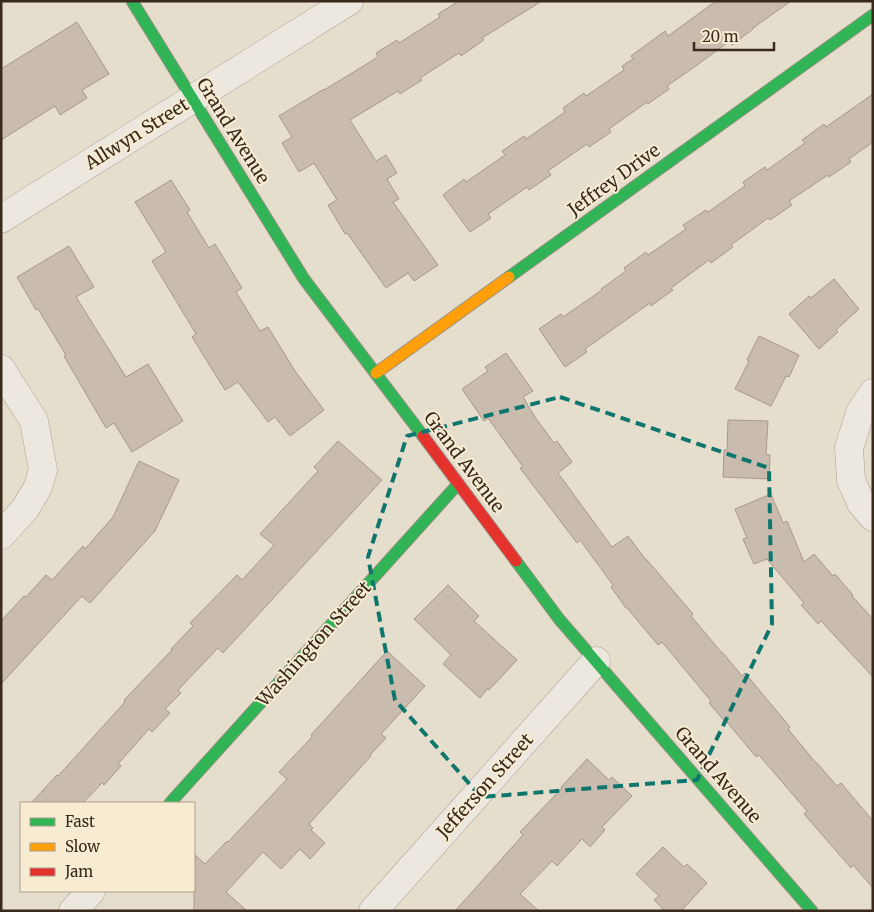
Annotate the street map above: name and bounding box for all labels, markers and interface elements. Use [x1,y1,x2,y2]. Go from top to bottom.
scale bar [694,20,774,52]
text: 20 m [702,27,739,46]
street label: Grand Avenue [192,74,275,188]
street label: Allwyn Street [80,93,193,175]
street label: Jeffrey Drive [562,139,664,221]
street label: Grand Avenue [419,407,510,517]
street label: Washington Street [251,576,376,712]
street label: Grand Avenue [670,722,767,828]
street label: Jefferson Street [431,728,538,844]
legend [20,802,195,892]
text: Fast [65,812,95,831]
text: Slow [65,837,100,856]
text: Jam [64,862,93,881]

